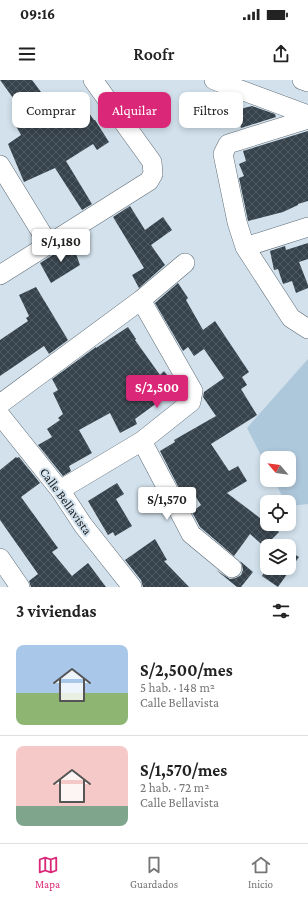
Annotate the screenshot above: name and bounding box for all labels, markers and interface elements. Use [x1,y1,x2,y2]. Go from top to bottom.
text: 09:16 [20,6,55,22]
icon: menu [16,43,38,65]
icon: share [270,43,292,65]
text: Roofr [133,44,175,64]
chip: Comprar [12,92,90,128]
chip: Alquilar [98,92,171,128]
chip: Filtros [179,92,243,128]
pin: S/1,180 [24,229,98,263]
text: S/1,180 [41,234,81,249]
pin: S/2,500 [120,375,194,409]
text: S/2,500 [135,380,179,395]
north arrow [260,451,296,487]
map controls [260,451,296,575]
street label: Calle Bellavista [37,465,95,537]
pin: S/1,570 [130,487,204,521]
text: S/1,570 [147,492,187,507]
button: locate [260,495,296,531]
button: layers [260,539,296,575]
icon: filters [270,600,292,622]
text: 3 viviendas [16,602,96,621]
icon: home [48,661,96,709]
text: S/2,500/mes [140,661,233,680]
text: 5 hab. · 148 m² [140,680,215,695]
text: Calle Bellavista [140,695,219,710]
text: S/1,570/mes [140,761,227,780]
icon: home [48,762,96,810]
text: 2 hab. · 72 m² [140,780,209,795]
text: Calle Bellavista [140,795,219,810]
tab: Mapa [35,854,60,890]
tab: Guardados [130,854,178,890]
tab: Inicio [248,854,273,890]

